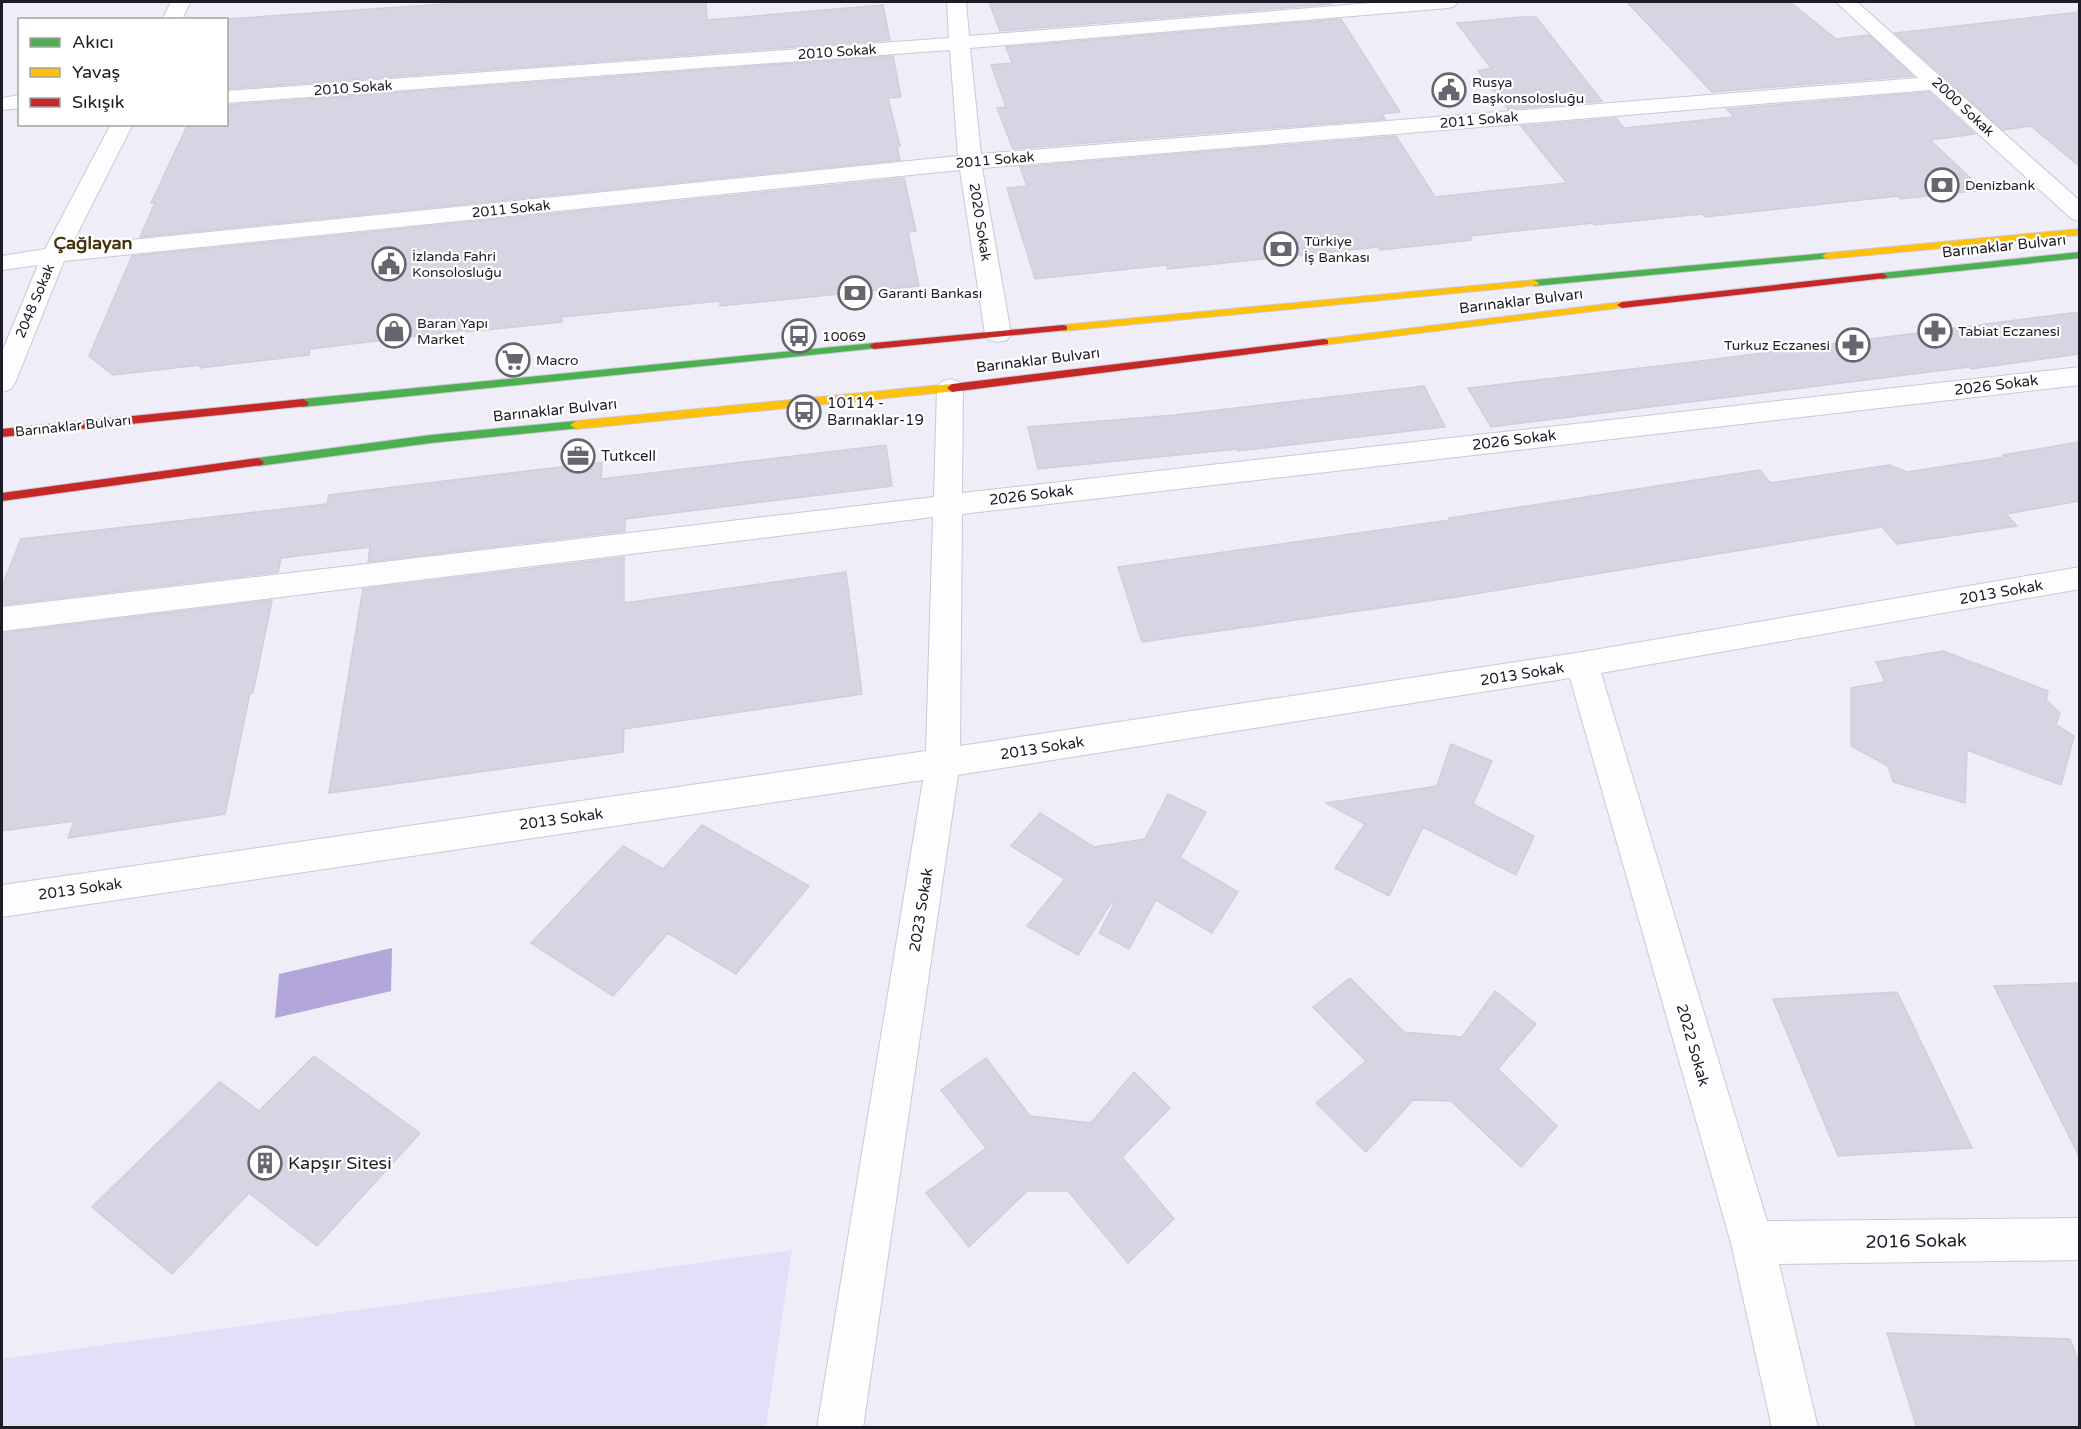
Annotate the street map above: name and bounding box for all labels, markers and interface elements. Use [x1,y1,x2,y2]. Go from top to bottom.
legend [18,18,228,126]
text: Akıcı [72,31,114,53]
street label: 2010 Sokak [797,41,877,63]
text: Yavaş [72,61,120,83]
public building icon: Rusya Başkonsolosluğu [1431,72,1467,108]
place label: Rusya Başkonsolosluğu [1472,74,1584,107]
street label: 2000 Sokak [1928,74,1998,140]
street label: 2010 Sokak [313,77,393,99]
text: Sıkışık [72,91,125,113]
street label: 2011 Sokak [1439,108,1519,132]
street label: 2011 Sokak [955,148,1035,172]
bank icon: Denizbank [1924,167,1960,203]
place label: Denizbank [1965,177,2035,194]
street label: 2020 Sokak [965,182,995,263]
street label: 2011 Sokak [471,196,552,222]
bank icon: Türkiye İş Bankası [1263,231,1299,267]
street label: Barınaklar Bulvarı [1941,231,2067,261]
district label: Çağlayan [53,232,133,254]
place label: Türkiye İş Bankası [1304,233,1370,266]
public building icon: İzlanda Fahri Konsolosluğu [371,246,407,282]
place label: İzlanda Fahri Konsolosluğu [412,248,502,281]
street label: 2048 Sokak [12,261,58,341]
bank icon: Garanti Bankası [837,275,873,311]
street label: Barınaklar Bulvarı [1458,284,1584,318]
place label: Garanti Bankası [878,285,982,302]
shop icon: Baran Yapı Market [376,313,412,349]
pharmacy icon: Tabiat Eczanesi [1917,313,1953,349]
place label: Baran Yapı Market [417,315,488,348]
bus stop icon: 10069 [781,318,817,354]
place label: Tabiat Eczanesi [1958,323,2060,340]
pharmacy icon: Turkuz Eczanesi [1835,327,1871,363]
place label: 10069 [822,328,866,345]
place label: Turkuz Eczanesi [1724,337,1830,354]
supermarket icon: Macro [495,342,531,378]
street label: Barınaklar Bulvarı [975,343,1101,377]
place label: Macro [536,352,579,369]
street label: 2026 Sokak [1953,371,2039,399]
bus stop icon: 10114 - Barınaklar-19 [786,394,822,430]
place label: 10114 - Barınaklar-19 [827,394,924,429]
street label: Barınaklar Bulvarı [492,395,618,425]
street label: Barınaklar Bulvarı [14,411,132,441]
street label: 2026 Sokak [1471,426,1557,454]
office icon: Tutkcell [560,438,596,474]
place label: Tutkcell [601,447,656,465]
street label: 2026 Sokak [988,481,1074,509]
street label: 2013 Sokak [1958,576,2044,608]
street label: 2013 Sokak [1479,658,1565,690]
street label: 2013 Sokak [999,732,1085,764]
street label: 2013 Sokak [518,804,604,834]
street label: 2023 Sokak [905,867,937,953]
street label: 2013 Sokak [37,874,123,904]
street label: 2022 Sokak [1673,1002,1713,1088]
building icon: Kapşır Sitesi [247,1145,283,1181]
place label: Kapşır Sitesi [288,1152,392,1174]
street label: 2016 Sokak [1865,1229,1967,1253]

